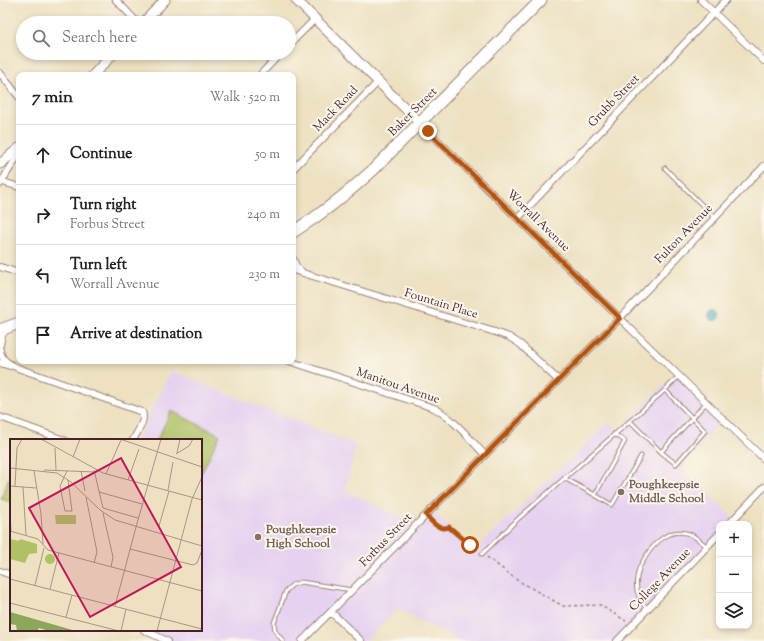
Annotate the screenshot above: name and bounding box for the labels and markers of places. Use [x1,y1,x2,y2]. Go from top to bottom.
place label: Poughkeepsie Middle School [628,476,705,508]
marker: Poughkeepsie Middle School [616,487,626,497]
place label: Poughkeepsie High School [265,521,337,553]
marker: Poughkeepsie High School [253,532,263,542]

